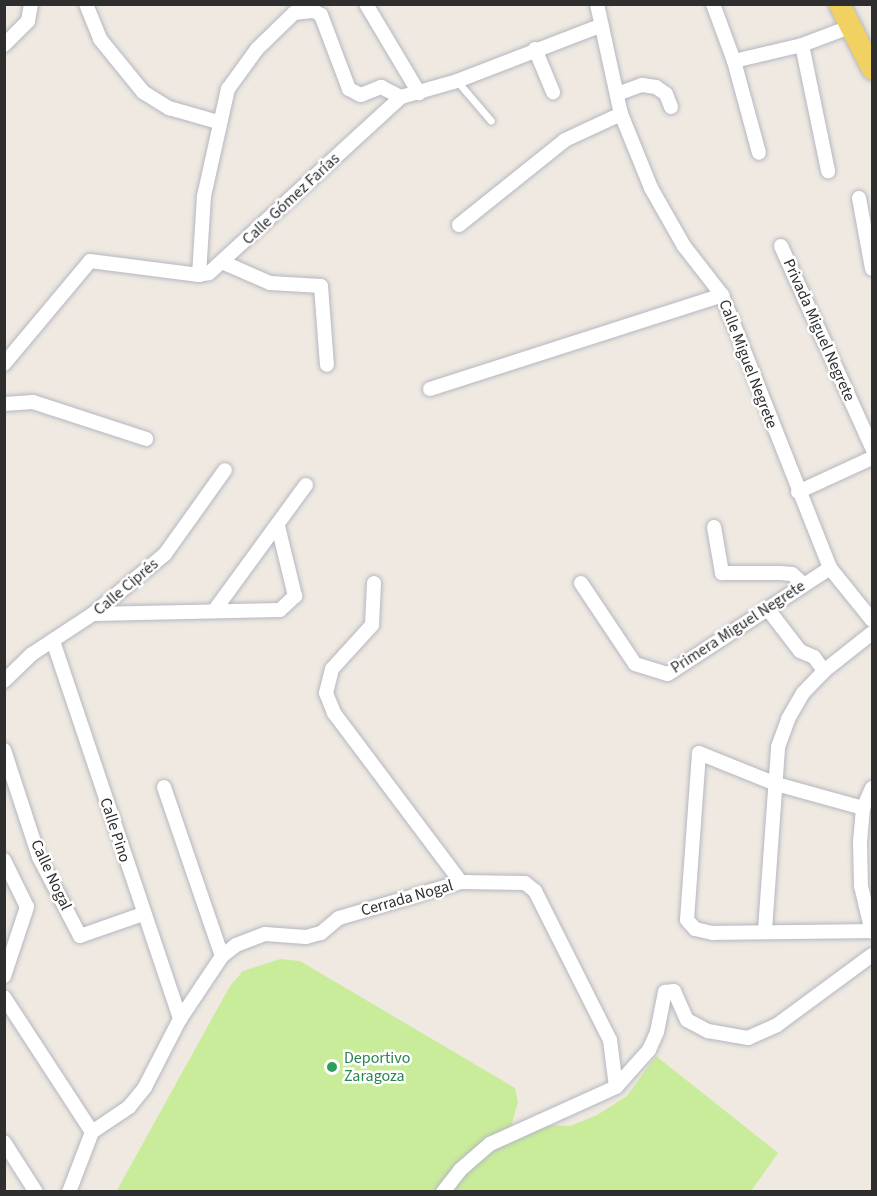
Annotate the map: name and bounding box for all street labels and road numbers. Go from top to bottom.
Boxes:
street label: Calle Gómez Farías [238,149,344,249]
street label: Privada Miguel Negrete [779,256,859,404]
street label: Calle Miguel Negrete [715,297,781,431]
street label: Calle Ciprés [90,554,162,620]
street label: Primera Miguel Negrete [667,576,809,678]
street label: Calle Pino [96,795,134,865]
street label: Calle Nogal [26,837,76,913]
street label: Cerrada Nogal [359,876,455,920]

